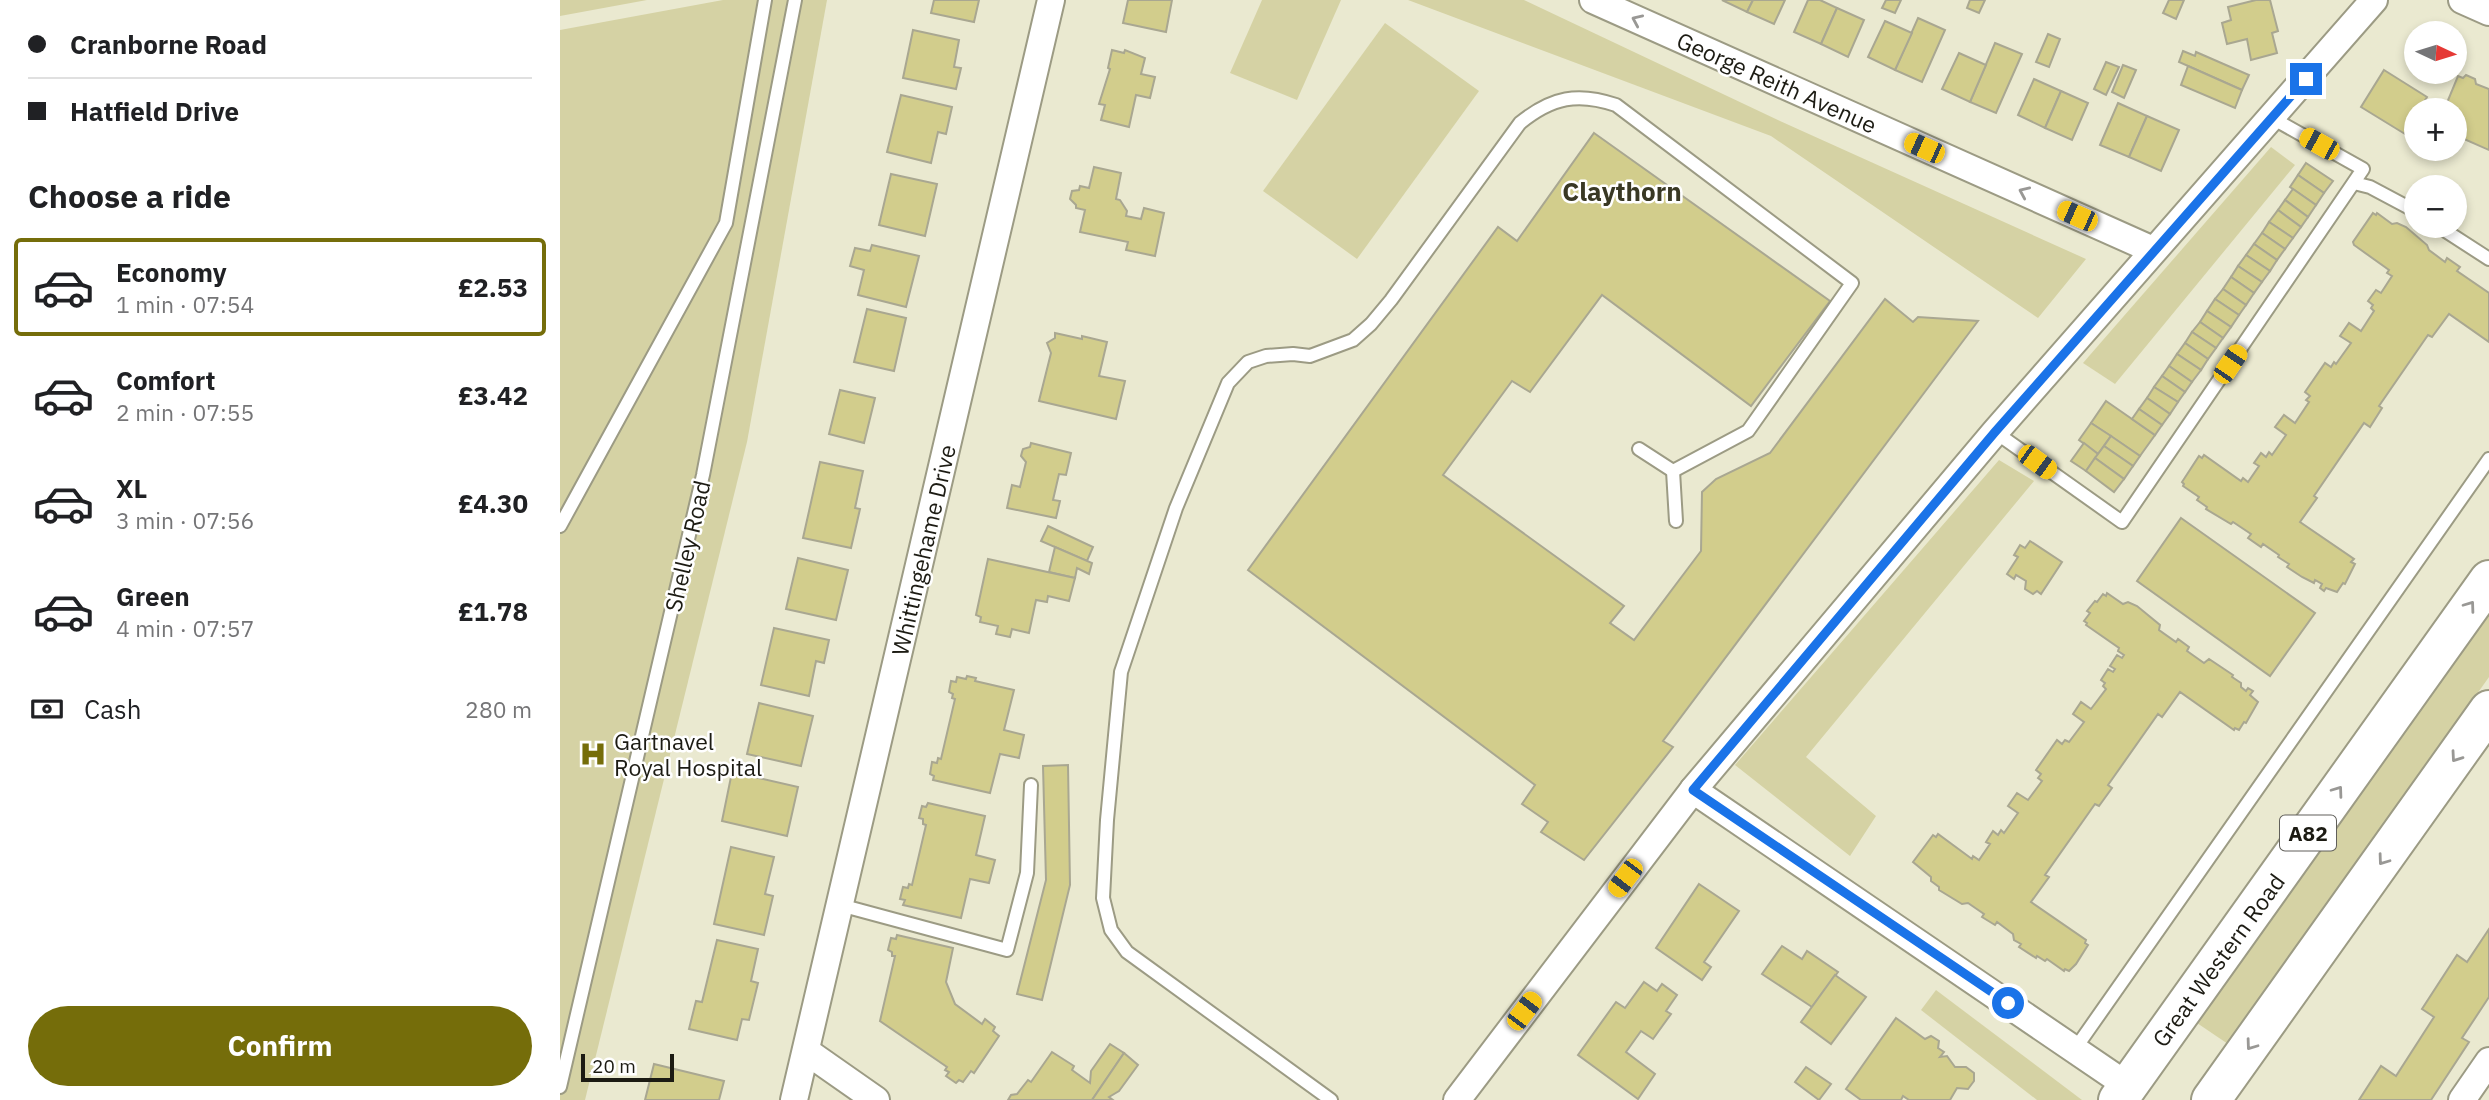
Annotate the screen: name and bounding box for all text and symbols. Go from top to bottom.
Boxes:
one-way arrow [1632,14,1644,28]
north arrow [2404,21,2468,84]
map controls [2404,21,2467,238]
street label: George Reith Avenue [1672,24,1882,140]
text: Cranborne Road [70,27,267,61]
route end [2290,63,2322,95]
text: Hatfield Drive [70,94,239,128]
button: + [2404,98,2467,161]
car [2296,125,2343,163]
car [1901,130,1948,166]
district label: Claythorn [1562,174,1682,208]
text: Choose a ride [28,175,231,217]
button: − [2404,175,2467,238]
one-way arrow [2018,186,2031,200]
car [2054,198,2101,234]
text: Economy [116,255,227,289]
icon: car [32,256,95,319]
text: £2.53 [458,270,528,304]
text: 1 min · 07:54 [116,289,254,319]
car [2210,341,2251,387]
text: Comfort [116,363,215,397]
icon: car [32,364,95,427]
text: £3.42 [458,378,528,412]
text: 2 min · 07:55 [116,397,254,427]
car [2014,441,2061,483]
street label: Whittingehame Drive [884,442,962,658]
text: XL [116,471,147,505]
icon: car [32,472,95,535]
street label: Shelley Road [657,477,717,615]
text: £4.30 [458,486,528,520]
text: 3 min · 07:56 [116,505,254,535]
text: Green [116,579,190,613]
icon: car [32,580,95,643]
text: £1.78 [458,594,528,628]
one-way arrow [2462,601,2475,614]
text: 4 min · 07:57 [116,613,254,643]
icon: cash [28,690,66,728]
text: Cash [84,692,141,726]
text: 280 m [465,694,532,724]
place label: Gartnavel Royal Hospital [614,726,762,782]
hospital icon: Gartnavel Royal Hospital [578,739,608,769]
one-way arrow [2452,749,2464,762]
one-way arrow [2330,786,2342,799]
road number: A82 [2280,816,2336,850]
one-way arrow [2379,852,2391,865]
car [1604,855,1647,901]
street label: Great Western Road [2145,867,2291,1053]
route start [1992,987,2024,1019]
car [1503,988,1546,1034]
button: Confirm [28,1006,532,1086]
one-way arrow [2247,1037,2259,1050]
scale bar [581,1051,674,1083]
text: 20 m [592,1054,636,1078]

